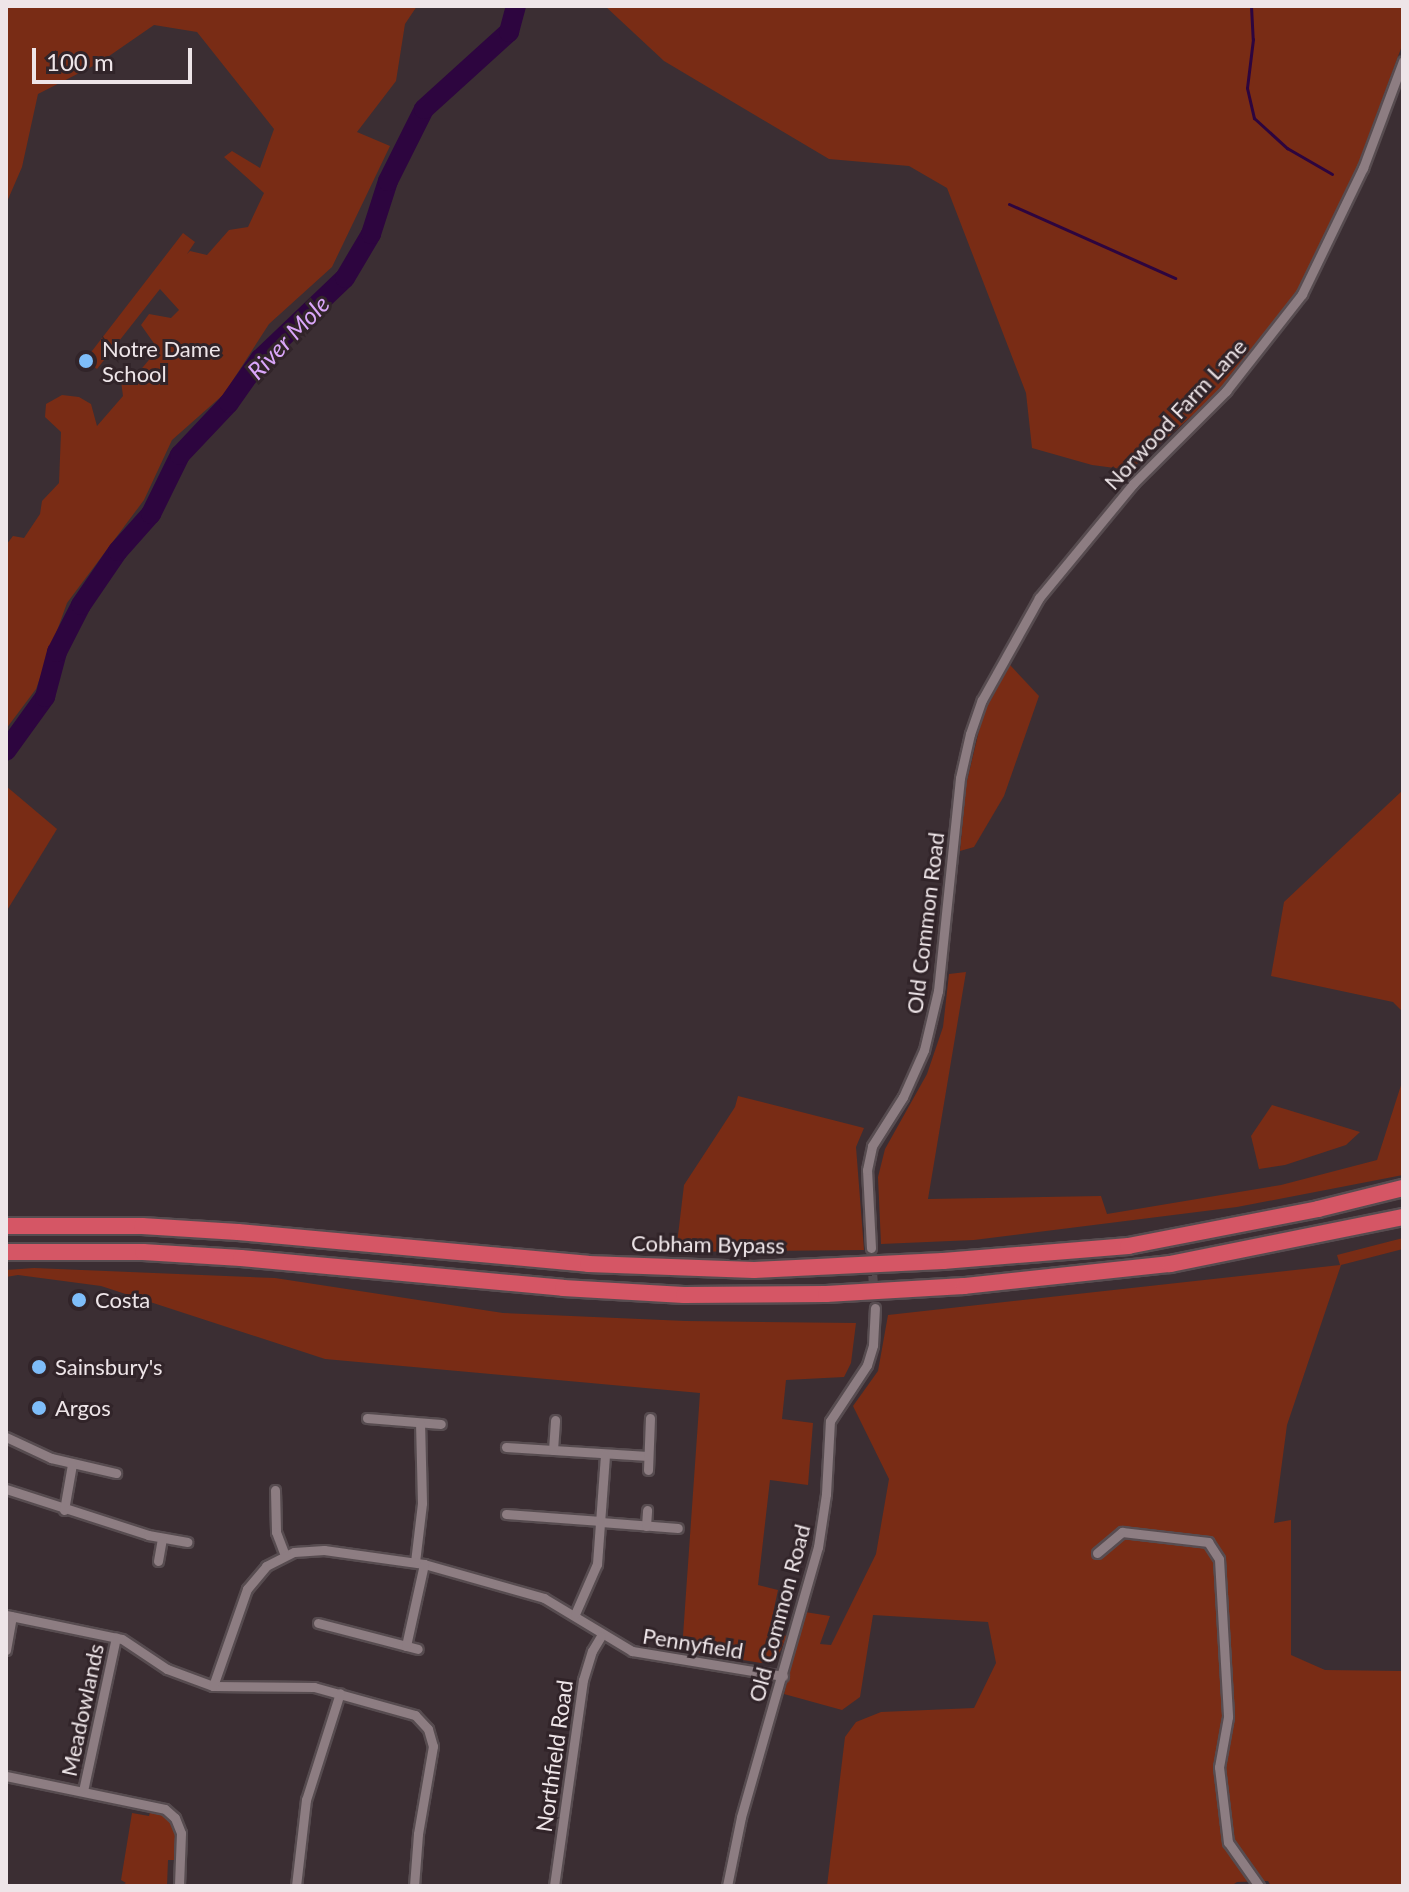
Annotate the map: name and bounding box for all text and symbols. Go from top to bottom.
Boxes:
scale bar [36,32,196,82]
text: 100 m [46,47,114,76]
water label: River Mole [241,289,335,385]
street label: Norwood Farm Lane [1098,333,1252,495]
place label: Notre Dame School [102,335,221,386]
marker: Notre Dame School [77,352,95,370]
street label: Old Common Road [901,831,949,1015]
street label: Cobham Bypass [631,1229,785,1259]
place label: Costa [95,1287,150,1313]
marker: Costa [70,1291,88,1309]
place label: Sainsbury's [55,1354,163,1380]
marker: Sainsbury's [30,1358,48,1376]
place label: Argos [55,1395,111,1421]
marker: Argos [30,1399,48,1417]
street label: Old Common Road [743,1521,815,1705]
street label: Pennyfield [641,1622,745,1664]
street label: Meadowlands [55,1641,109,1779]
street label: Northfield Road [530,1678,578,1834]

